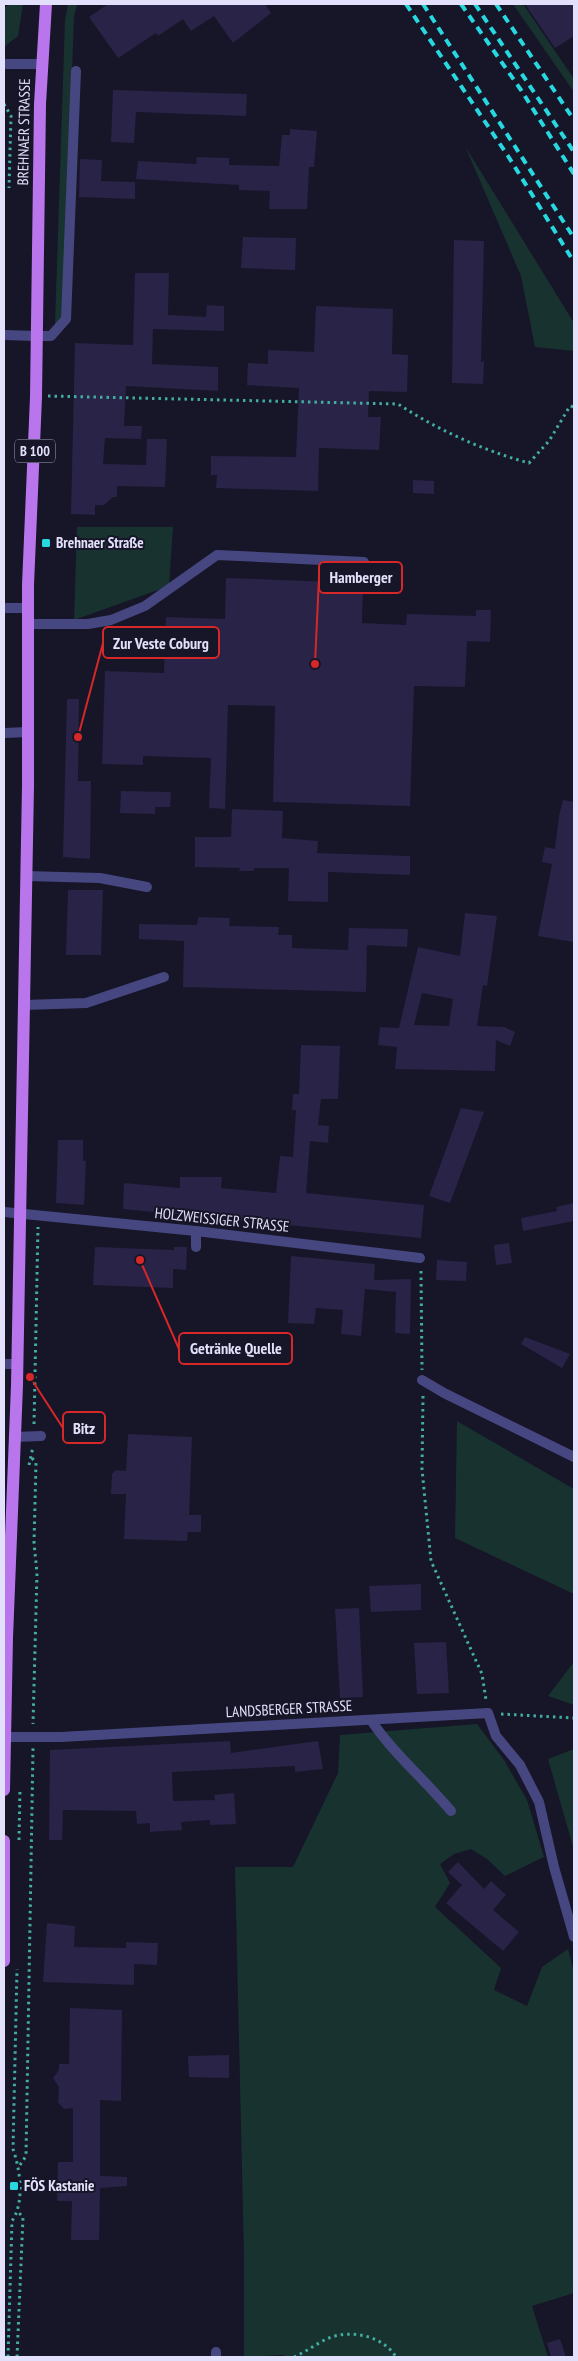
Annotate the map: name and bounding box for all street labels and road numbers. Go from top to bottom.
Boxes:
street label: BREHNAER STRASSE [13,78,34,186]
road number: B 100 [15,440,55,462]
street label: HOLZWEISSIGER STRASSE [154,1203,290,1236]
street label: LANDSBERGER STRASSE [225,1696,353,1721]

